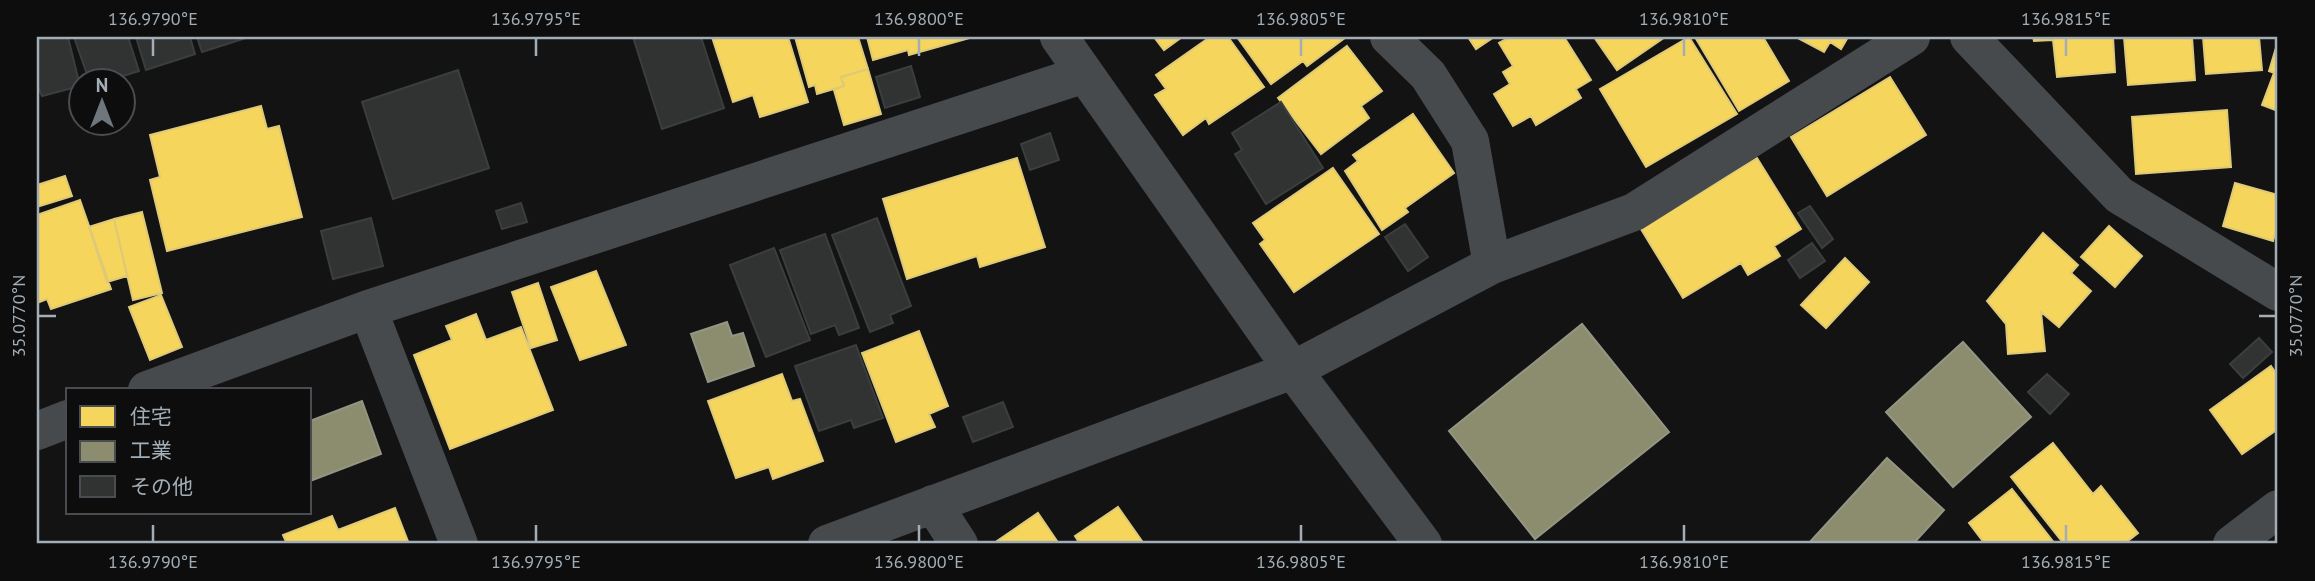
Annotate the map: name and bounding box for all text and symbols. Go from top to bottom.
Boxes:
text: 136.9790°E [108,7,198,30]
text: 136.9795°E [491,7,581,30]
text: 136.9800°E [874,7,964,30]
text: 136.9805°E [1256,7,1346,30]
text: 136.9810°E [1639,7,1729,30]
text: 136.9815°E [2021,7,2111,30]
north arrow [66,66,136,136]
text: N [96,73,108,97]
text: 35.0770°N [7,275,30,357]
text: 35.0770°N [2284,275,2307,357]
legend [66,388,312,514]
text: 住宅 [130,403,172,430]
text: 工業 [130,437,172,464]
text: その他 [130,473,193,500]
text: 136.9790°E [108,550,198,573]
text: 136.9795°E [491,550,581,573]
text: 136.9800°E [874,550,964,573]
text: 136.9805°E [1256,550,1346,573]
text: 136.9810°E [1639,550,1729,573]
text: 136.9815°E [2021,550,2111,573]

